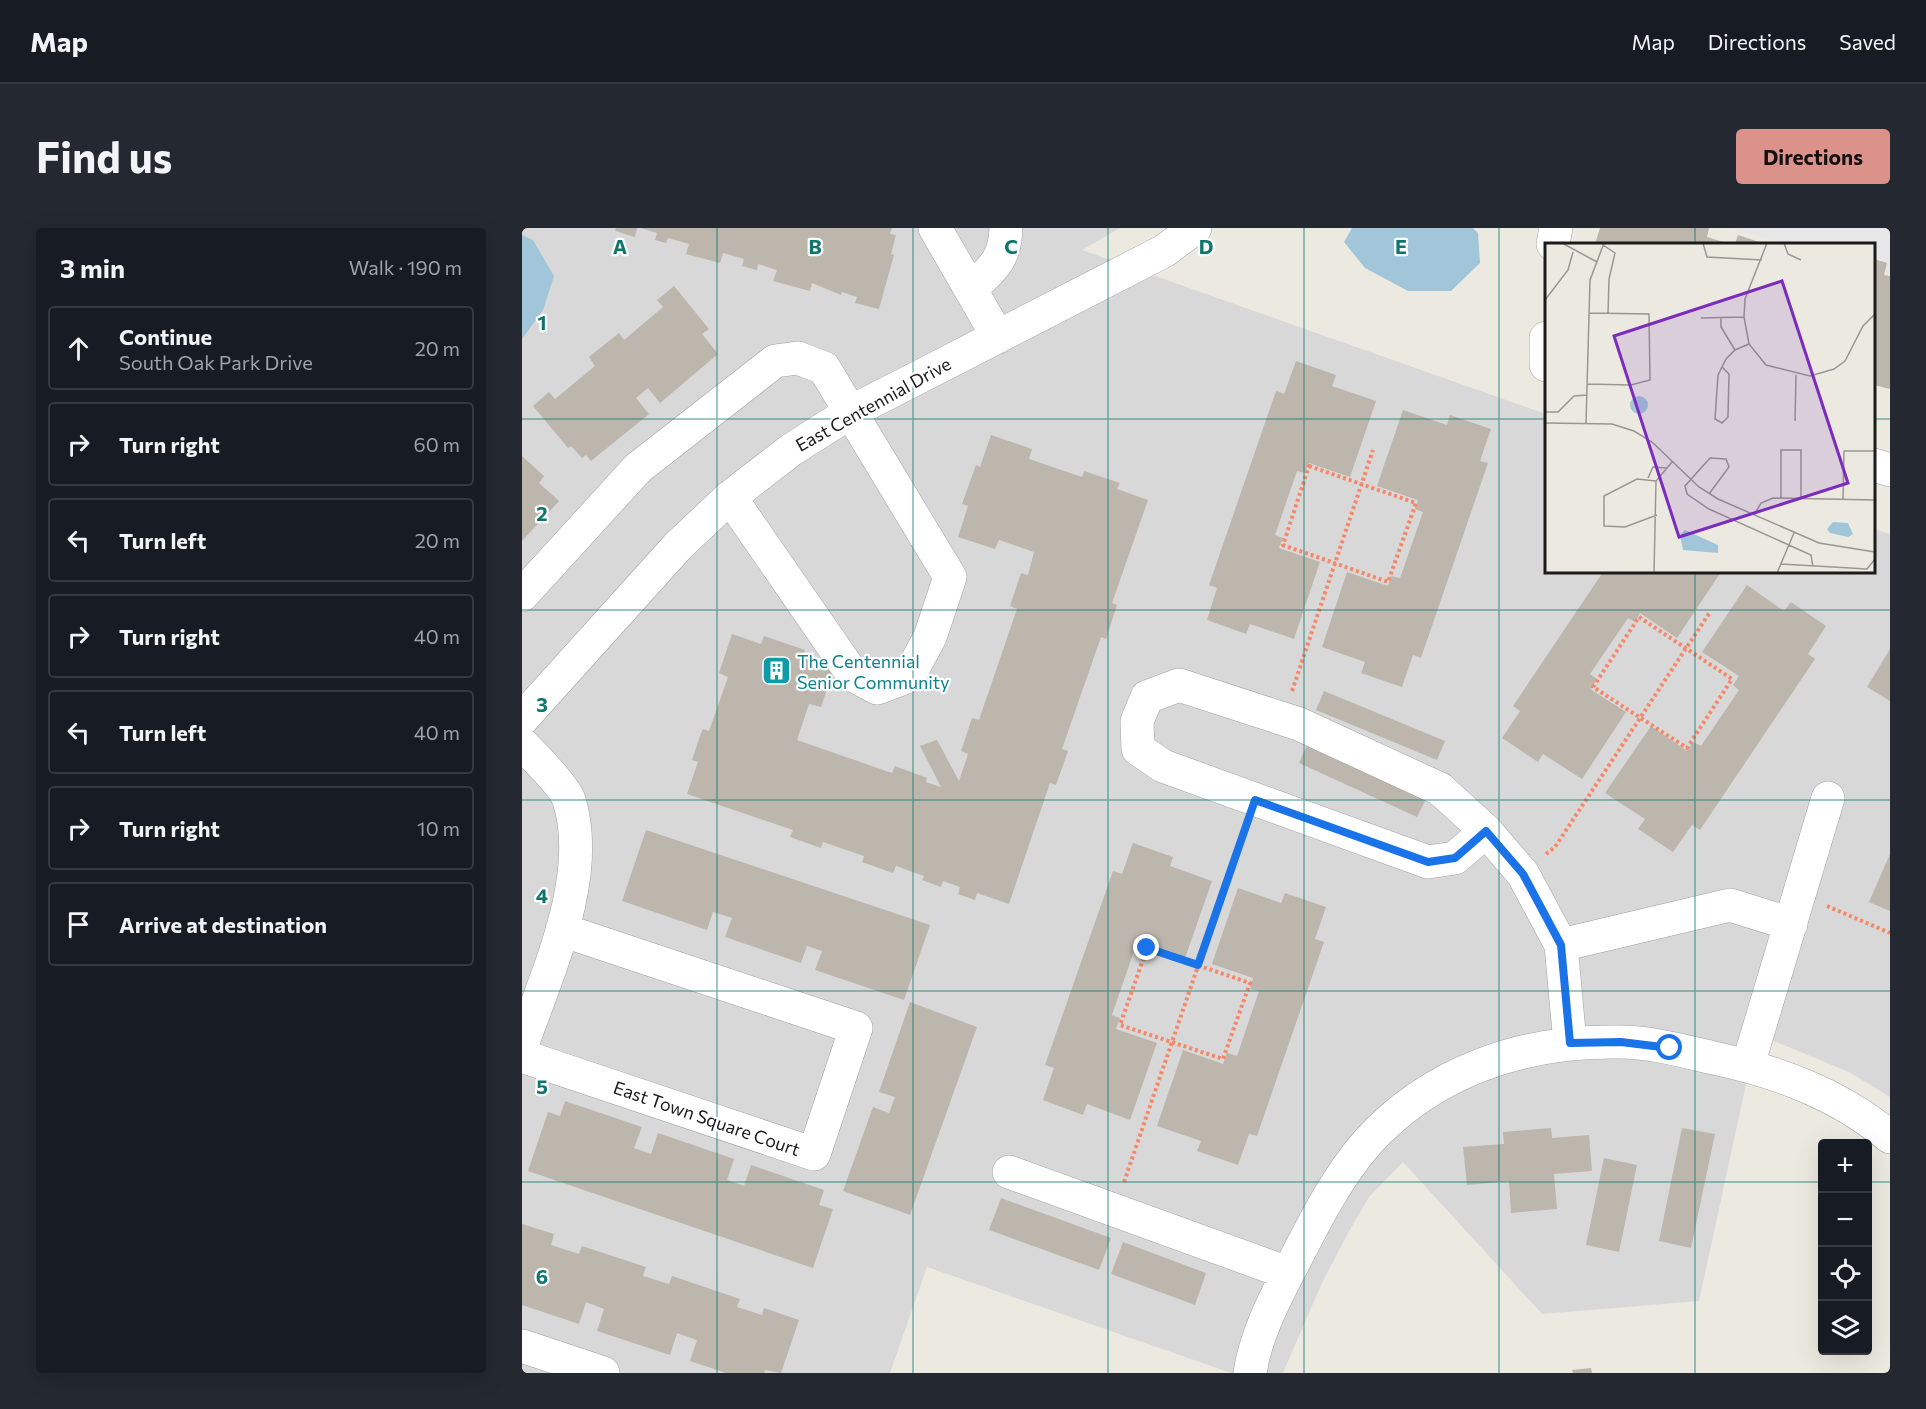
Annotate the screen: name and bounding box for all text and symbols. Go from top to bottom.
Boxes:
text: Map [30,24,88,58]
text: Map [1632,29,1675,54]
text: Directions [1708,29,1806,54]
text: Saved [1839,29,1896,54]
button: Directions [1736,129,1890,184]
text: Find us [36,130,172,182]
text: A [613,234,627,258]
text: B [808,234,822,258]
text: C [1004,234,1018,258]
text: D [1199,234,1213,258]
text: E [1395,234,1407,258]
inset map [1545,243,1875,573]
text: 3 min [60,252,125,283]
text: Walk · 190 m [349,255,462,279]
text: 1 [537,310,547,334]
text: Continue [119,323,212,350]
icon: ahead [62,332,95,365]
text: 20 m [415,336,460,360]
text: South Oak Park Drive [119,350,313,374]
street label: East Centennial Drive [792,352,954,456]
icon: right [62,428,95,461]
text: Turn right [119,431,220,458]
text: 60 m [414,432,460,456]
text: 2 [536,501,548,525]
icon: left [62,524,95,557]
text: Turn left [119,527,206,554]
text: 20 m [415,528,460,552]
icon: right [62,620,95,653]
text: Turn right [119,623,220,650]
text: 40 m [414,624,460,648]
place label: The Centennial Senior Community [797,650,950,693]
building icon: The Centennial Senior Community [760,655,792,687]
text: 3 [536,692,548,716]
icon: left [62,716,95,749]
text: Turn left [119,719,206,746]
text: 40 m [414,720,460,744]
icon: right [62,812,95,845]
text: Turn right [119,815,220,842]
text: 10 m [417,816,460,840]
text: 4 [536,883,548,907]
icon: arrive [62,908,95,941]
text: Arrive at destination [119,911,327,938]
route end [1133,934,1159,960]
route start [1656,1034,1682,1060]
text: 5 [536,1074,548,1098]
street label: East Town Square Court [611,1076,803,1160]
map controls [1818,1139,1872,1355]
button: + [1818,1139,1872,1193]
button: − [1818,1193,1872,1247]
button: locate [1818,1247,1872,1301]
text: 6 [536,1264,548,1288]
button: layers [1818,1301,1872,1355]

